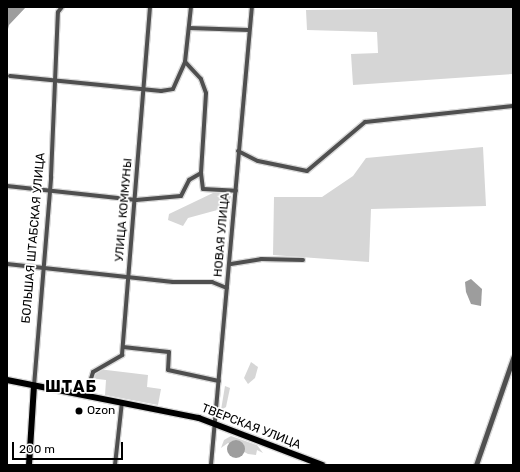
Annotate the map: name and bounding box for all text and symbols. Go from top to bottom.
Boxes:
street label: БОЛЬШАЯ ШТАБСКАЯ УЛИЦА [19,152,49,324]
street label: УЛИЦА КОММУНЫ [112,158,136,262]
street label: НОВАЯ УЛИЦА [211,192,233,278]
district label: ШТАБ [45,377,97,397]
street label: ТВЕРСКАЯ УЛИЦА [199,401,303,453]
place label: Ozon [87,404,115,418]
marker: Ozon [74,406,84,416]
scale bar [14,434,125,460]
text: 200 m [19,442,55,456]

